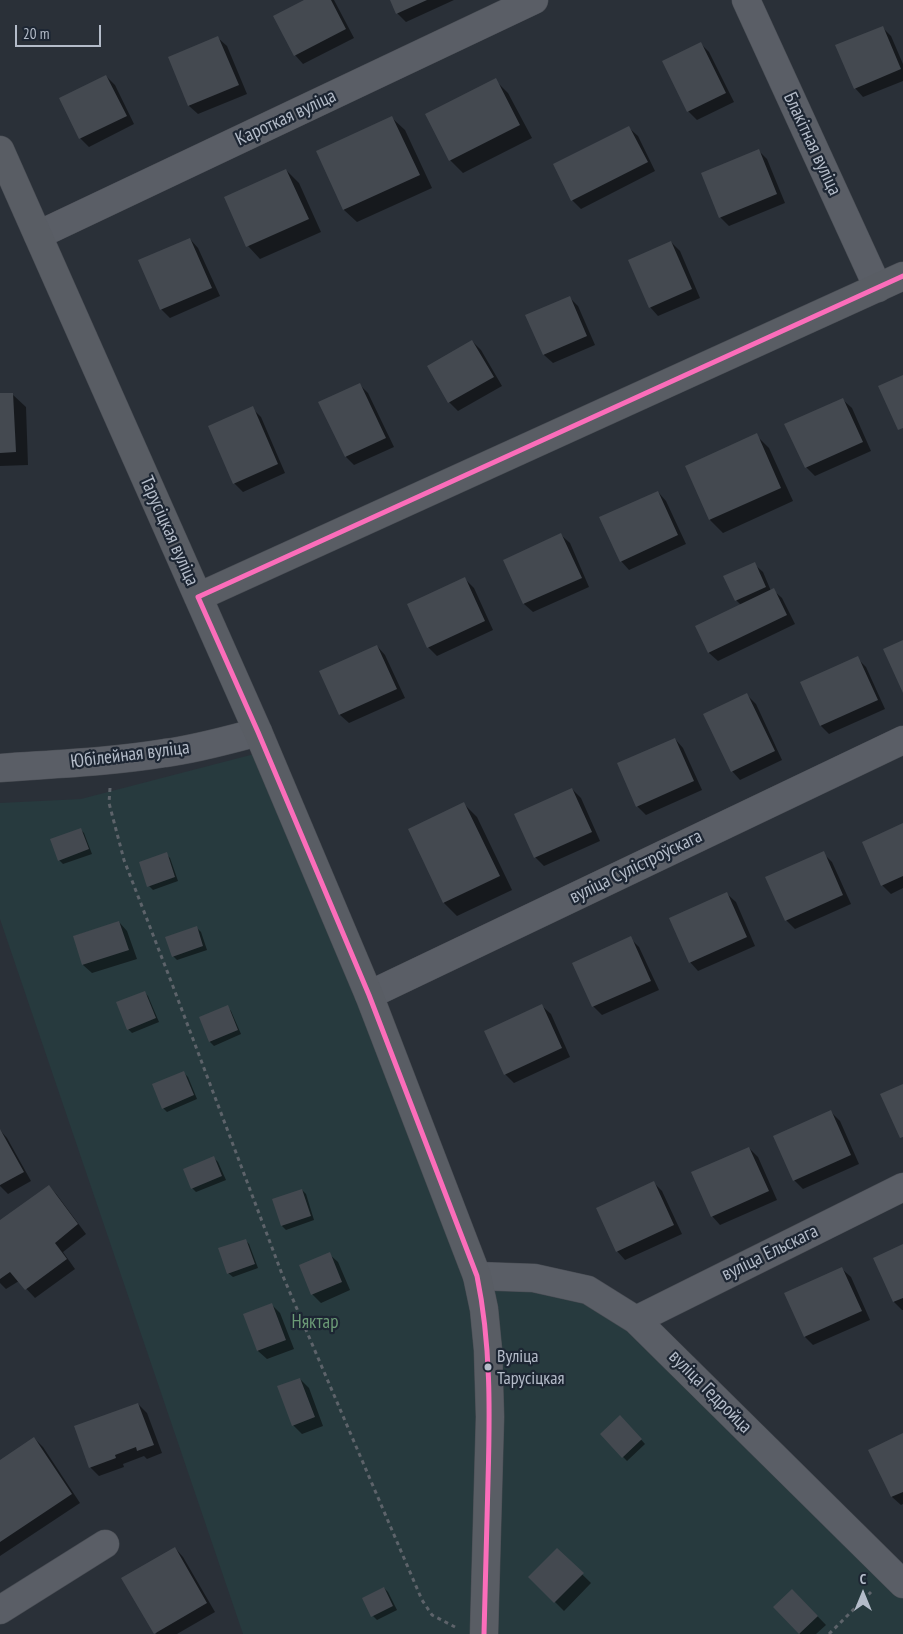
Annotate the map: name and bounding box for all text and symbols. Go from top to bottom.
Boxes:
scale bar [18,15,104,47]
text: 20 m [23,24,49,43]
street label: Кароткая вуліца [232,85,340,151]
street label: Блакітная вуліца [778,89,846,199]
street label: Тарусіцкая вуліца [135,473,203,589]
street label: Юбілейная вуліца [69,736,191,774]
street label: вуліца Сулістроўскага [566,825,706,909]
street label: вуліца Ельскага [718,1220,822,1286]
park label: Няктар [292,1312,338,1334]
place label: Вуліца Тарусіцкая [497,1346,564,1388]
street label: вуліца Гедройца [664,1346,756,1438]
marker: Вуліца Тарусіцкая [483,1362,493,1372]
north arrow [838,1569,888,1619]
text: С [860,1570,866,1588]

